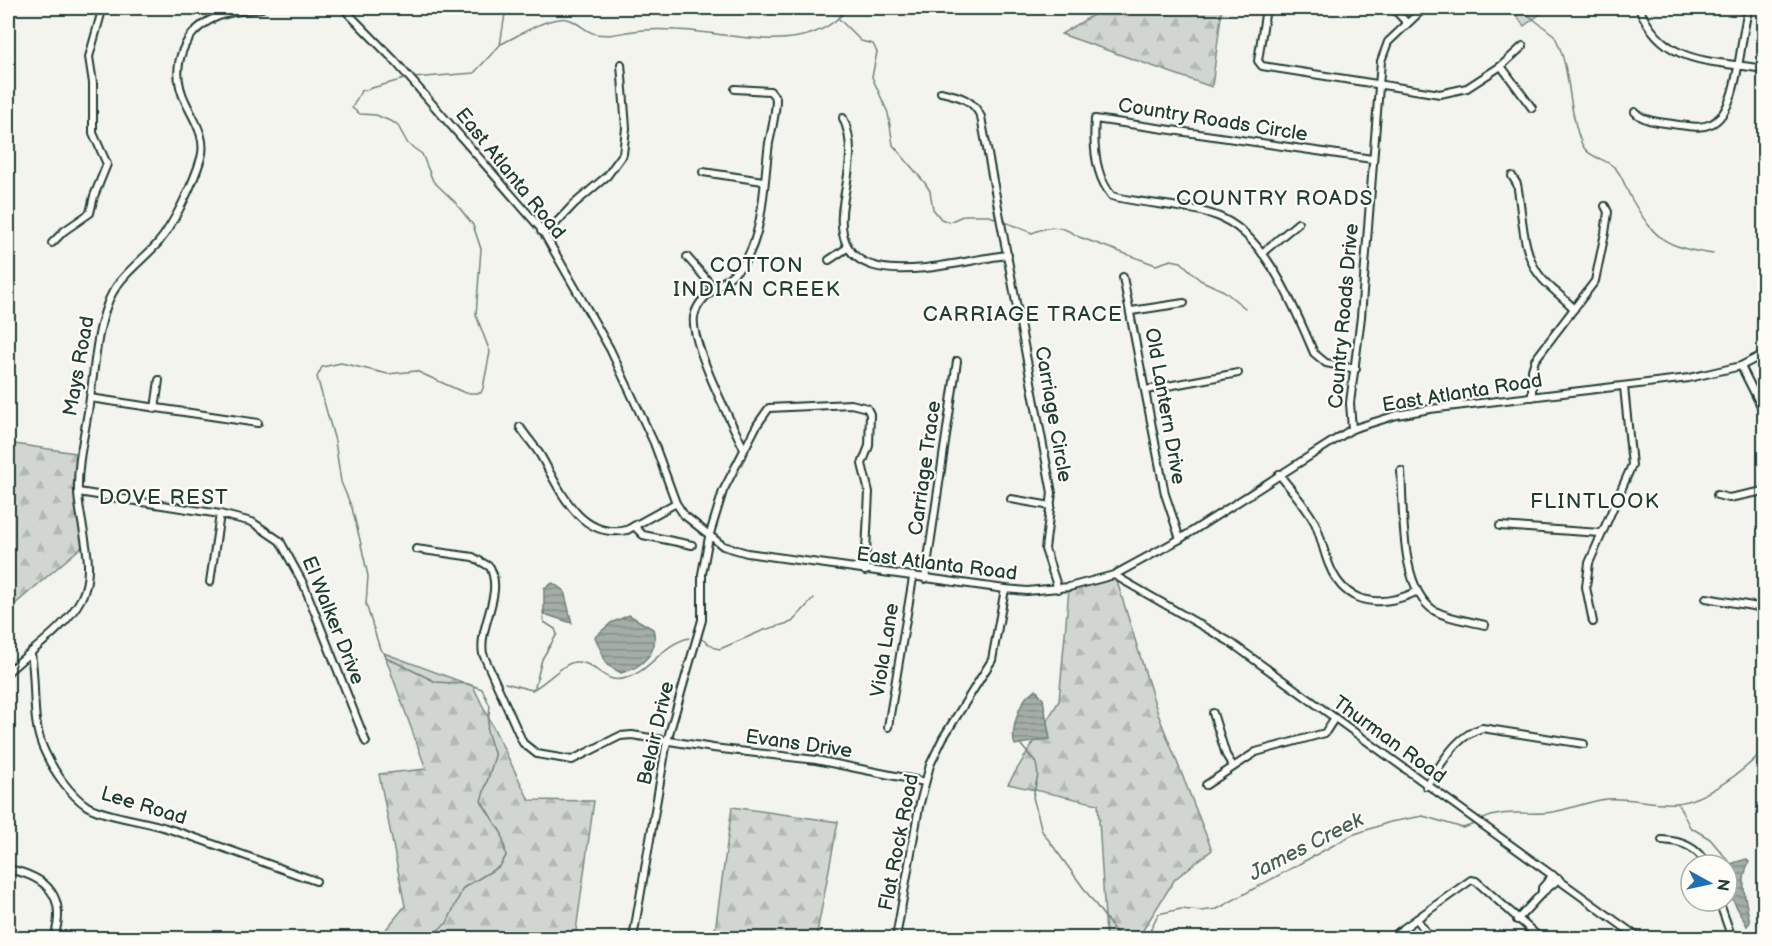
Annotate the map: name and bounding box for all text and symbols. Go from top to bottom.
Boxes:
street label: Country Roads Circle [1116,93,1309,147]
street label: East Atlanta Road [450,103,570,244]
district label: COUNTRY ROADS [1176,186,1374,211]
street label: Country Roads Drive [1324,222,1364,410]
district label: COTTON INDIAN CREEK [673,253,841,302]
district label: CARRIAGE TRACE [923,302,1123,327]
street label: Mays Road [58,314,100,418]
street label: Old Lantern Drive [1139,326,1191,486]
street label: Carriage Circle [1029,344,1077,484]
street label: East Atlanta Road [1380,368,1544,417]
street label: Carriage Trace [904,399,946,537]
district label: DOVE REST [99,485,229,510]
district label: FLINTLOOK [1530,489,1660,514]
street label: East Atlanta Road [855,542,1019,586]
street label: El Walker Drive [296,553,370,688]
street label: Viola Lane [866,601,904,699]
street label: Belair Drive [632,679,680,787]
street label: Thurman Road [1328,691,1451,789]
street label: Evans Drive [744,725,854,763]
street label: Flat Rock Road [874,772,924,913]
street label: Lee Road [98,782,189,830]
water label: James Creek [1244,807,1368,886]
north arrow [1679,853,1739,913]
text: N [1712,878,1733,892]

